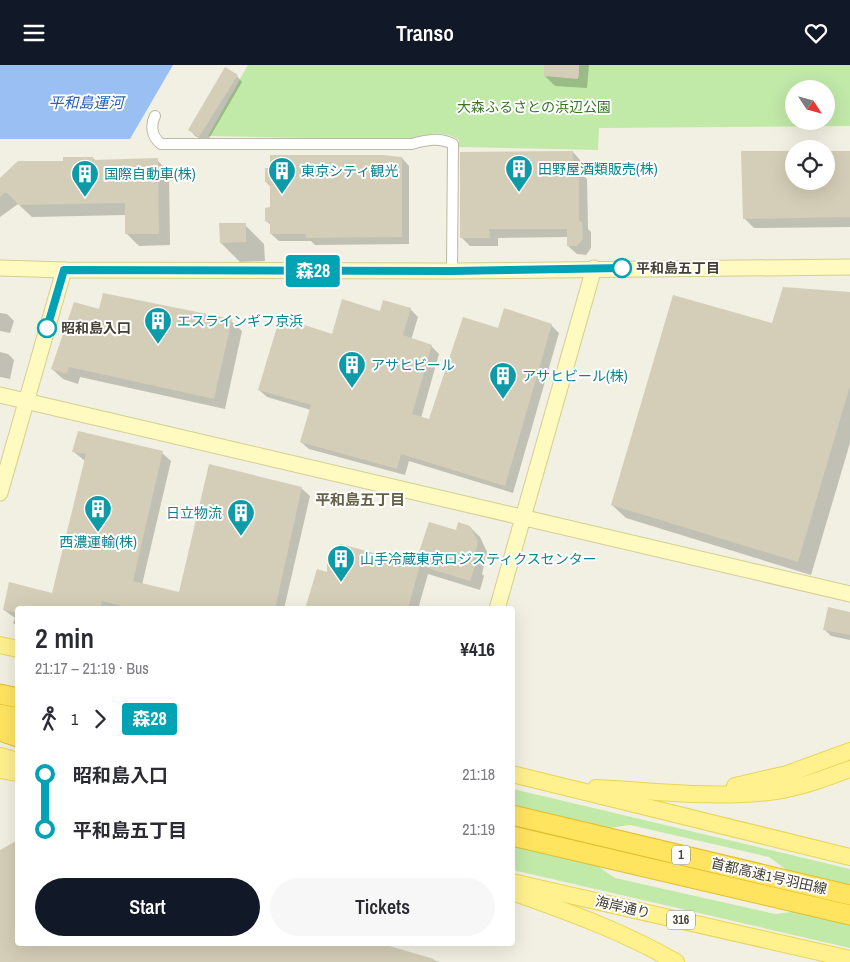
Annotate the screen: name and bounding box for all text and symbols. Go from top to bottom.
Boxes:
text: Transo [396,18,454,48]
icon: menu [20,19,48,47]
icon: heart [802,19,830,47]
north arrow [785,80,835,130]
map controls [785,80,835,190]
water label: 平和島運河 [48,92,126,113]
park label: 大森ふるさとの浜辺公園 [457,98,611,116]
button: locate [785,140,835,190]
building icon: 田野屋酒類販売(株) [504,154,534,193]
building icon: 東京シティ観光 [267,156,297,195]
building icon: 国際自動車(株) [70,159,100,198]
place label: 田野屋酒類販売(株) [538,160,658,178]
place label: 東京シティ観光 [301,162,398,180]
place label: 国際自動車(株) [104,165,196,183]
line badge: 森28 [284,255,342,287]
text: 森28 [296,258,330,283]
marker: 平和島五丁目 [612,258,632,278]
place label: 平和島五丁目 [636,259,720,277]
building icon: エスラインギフ京浜 [143,306,173,345]
place label: エスラインギフ京浜 [177,312,303,330]
marker: 昭和島入口 [37,318,57,338]
place label: 昭和島入口 [61,319,131,337]
building icon: アサヒビール [337,350,367,389]
place label: アサヒビール [371,356,455,374]
building icon: アサヒビール(株) [488,361,518,400]
place label: アサヒビール(株) [522,367,628,385]
district label: 平和島五丁目 [315,489,405,510]
building icon: 西濃運輸(株) [83,494,113,533]
building icon: 日立物流 [226,498,256,537]
place label: 日立物流 [166,504,222,522]
place label: 西濃運輸(株) [59,533,137,551]
building icon: 山手冷蔵東京ロジスティクスセンター [326,544,356,583]
place label: 山手冷蔵東京ロジスティクスセンター [360,550,597,568]
text: 2 min [35,619,94,657]
text: ¥416 [460,636,495,662]
text: 21:17 – 21:19 · Bus [35,657,149,679]
icon: walk [35,705,63,733]
icon: forward [86,705,114,733]
text: 森28 [132,706,167,731]
text: 1 [71,708,78,730]
text: 昭和島入口 [73,762,168,788]
text: 21:18 [462,763,495,785]
text: 平和島五丁目 [73,817,187,843]
text: 21:19 [462,818,495,840]
road number: 1 [672,845,690,865]
street label: 首都高速1号羽田線 [709,854,829,898]
button: Start [35,878,260,936]
button: Tickets [270,878,495,936]
street label: 海岸通り [594,892,652,922]
road number: 316 [667,911,695,929]

